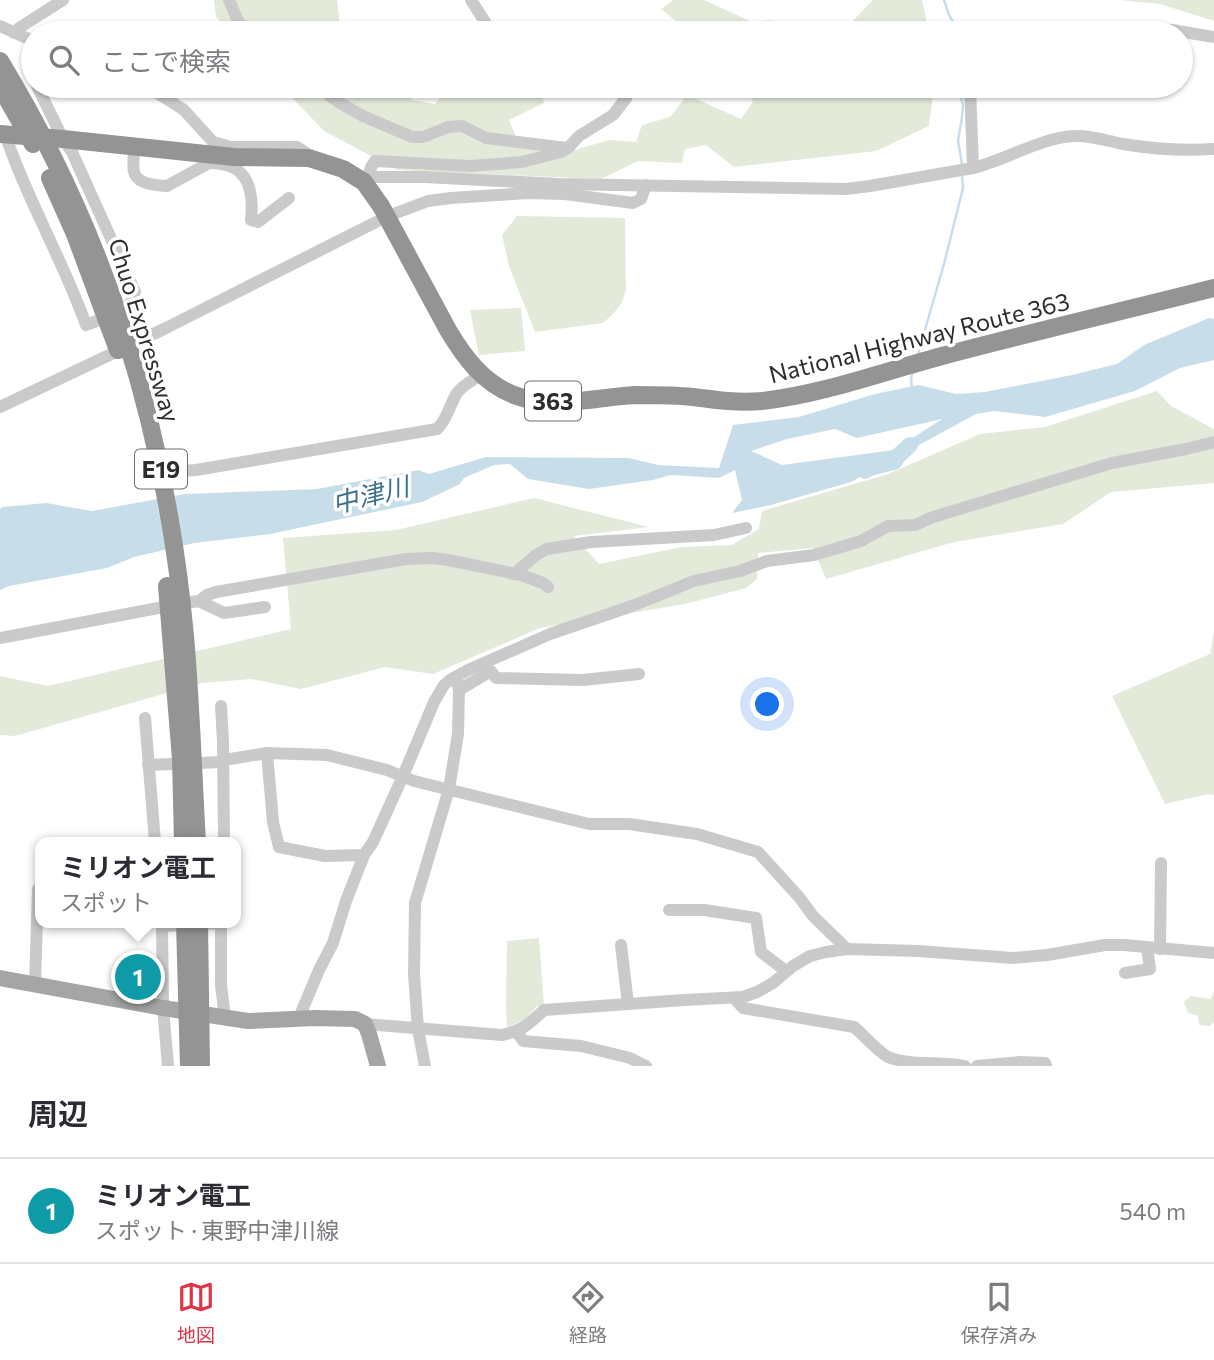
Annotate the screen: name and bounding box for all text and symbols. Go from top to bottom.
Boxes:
search box [21,21,1193,98]
icon: search [45,41,83,79]
text: ここで検索 [101,45,231,76]
street label: Chuo Expressway [103,235,187,425]
street label: National Highway Route 363 [766,286,1072,388]
road number: 363 [525,382,581,420]
road number: E19 [135,449,187,489]
water label: 中津川 [328,469,414,518]
your location [750,687,784,721]
popup [35,837,241,928]
text: ミリオン電工 [60,851,216,882]
text: スポット [60,888,152,916]
pin: 1 [115,951,161,1003]
text: 周辺 [28,1094,88,1131]
text: ミリオン電工 [95,1179,251,1210]
text: 1 [46,1197,56,1225]
text: 540 m [1120,1197,1186,1225]
text: スポット · 東野中津川線 [95,1216,339,1244]
tab: 地図 [177,1278,215,1347]
tab: 経路 [569,1278,607,1347]
tab: 保存済み [961,1278,1037,1347]

